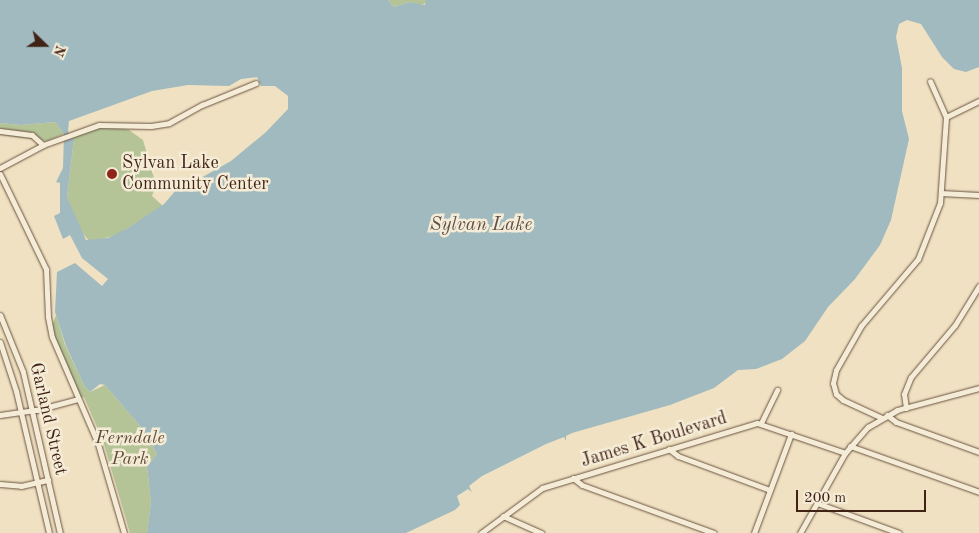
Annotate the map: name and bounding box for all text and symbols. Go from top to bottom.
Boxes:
north arrow [20,20,70,70]
text: N [50,43,67,58]
place label: Sylvan Lake Community Center [122,153,269,195]
marker: Sylvan Lake Community Center [106,168,118,180]
water label: Sylvan Lake [430,215,532,237]
street label: Garland Street [25,361,71,477]
street label: James K Boulevard [578,408,730,472]
park label: Ferndale Park [95,428,165,470]
scale bar [799,480,929,512]
text: 200 m [804,491,846,506]

